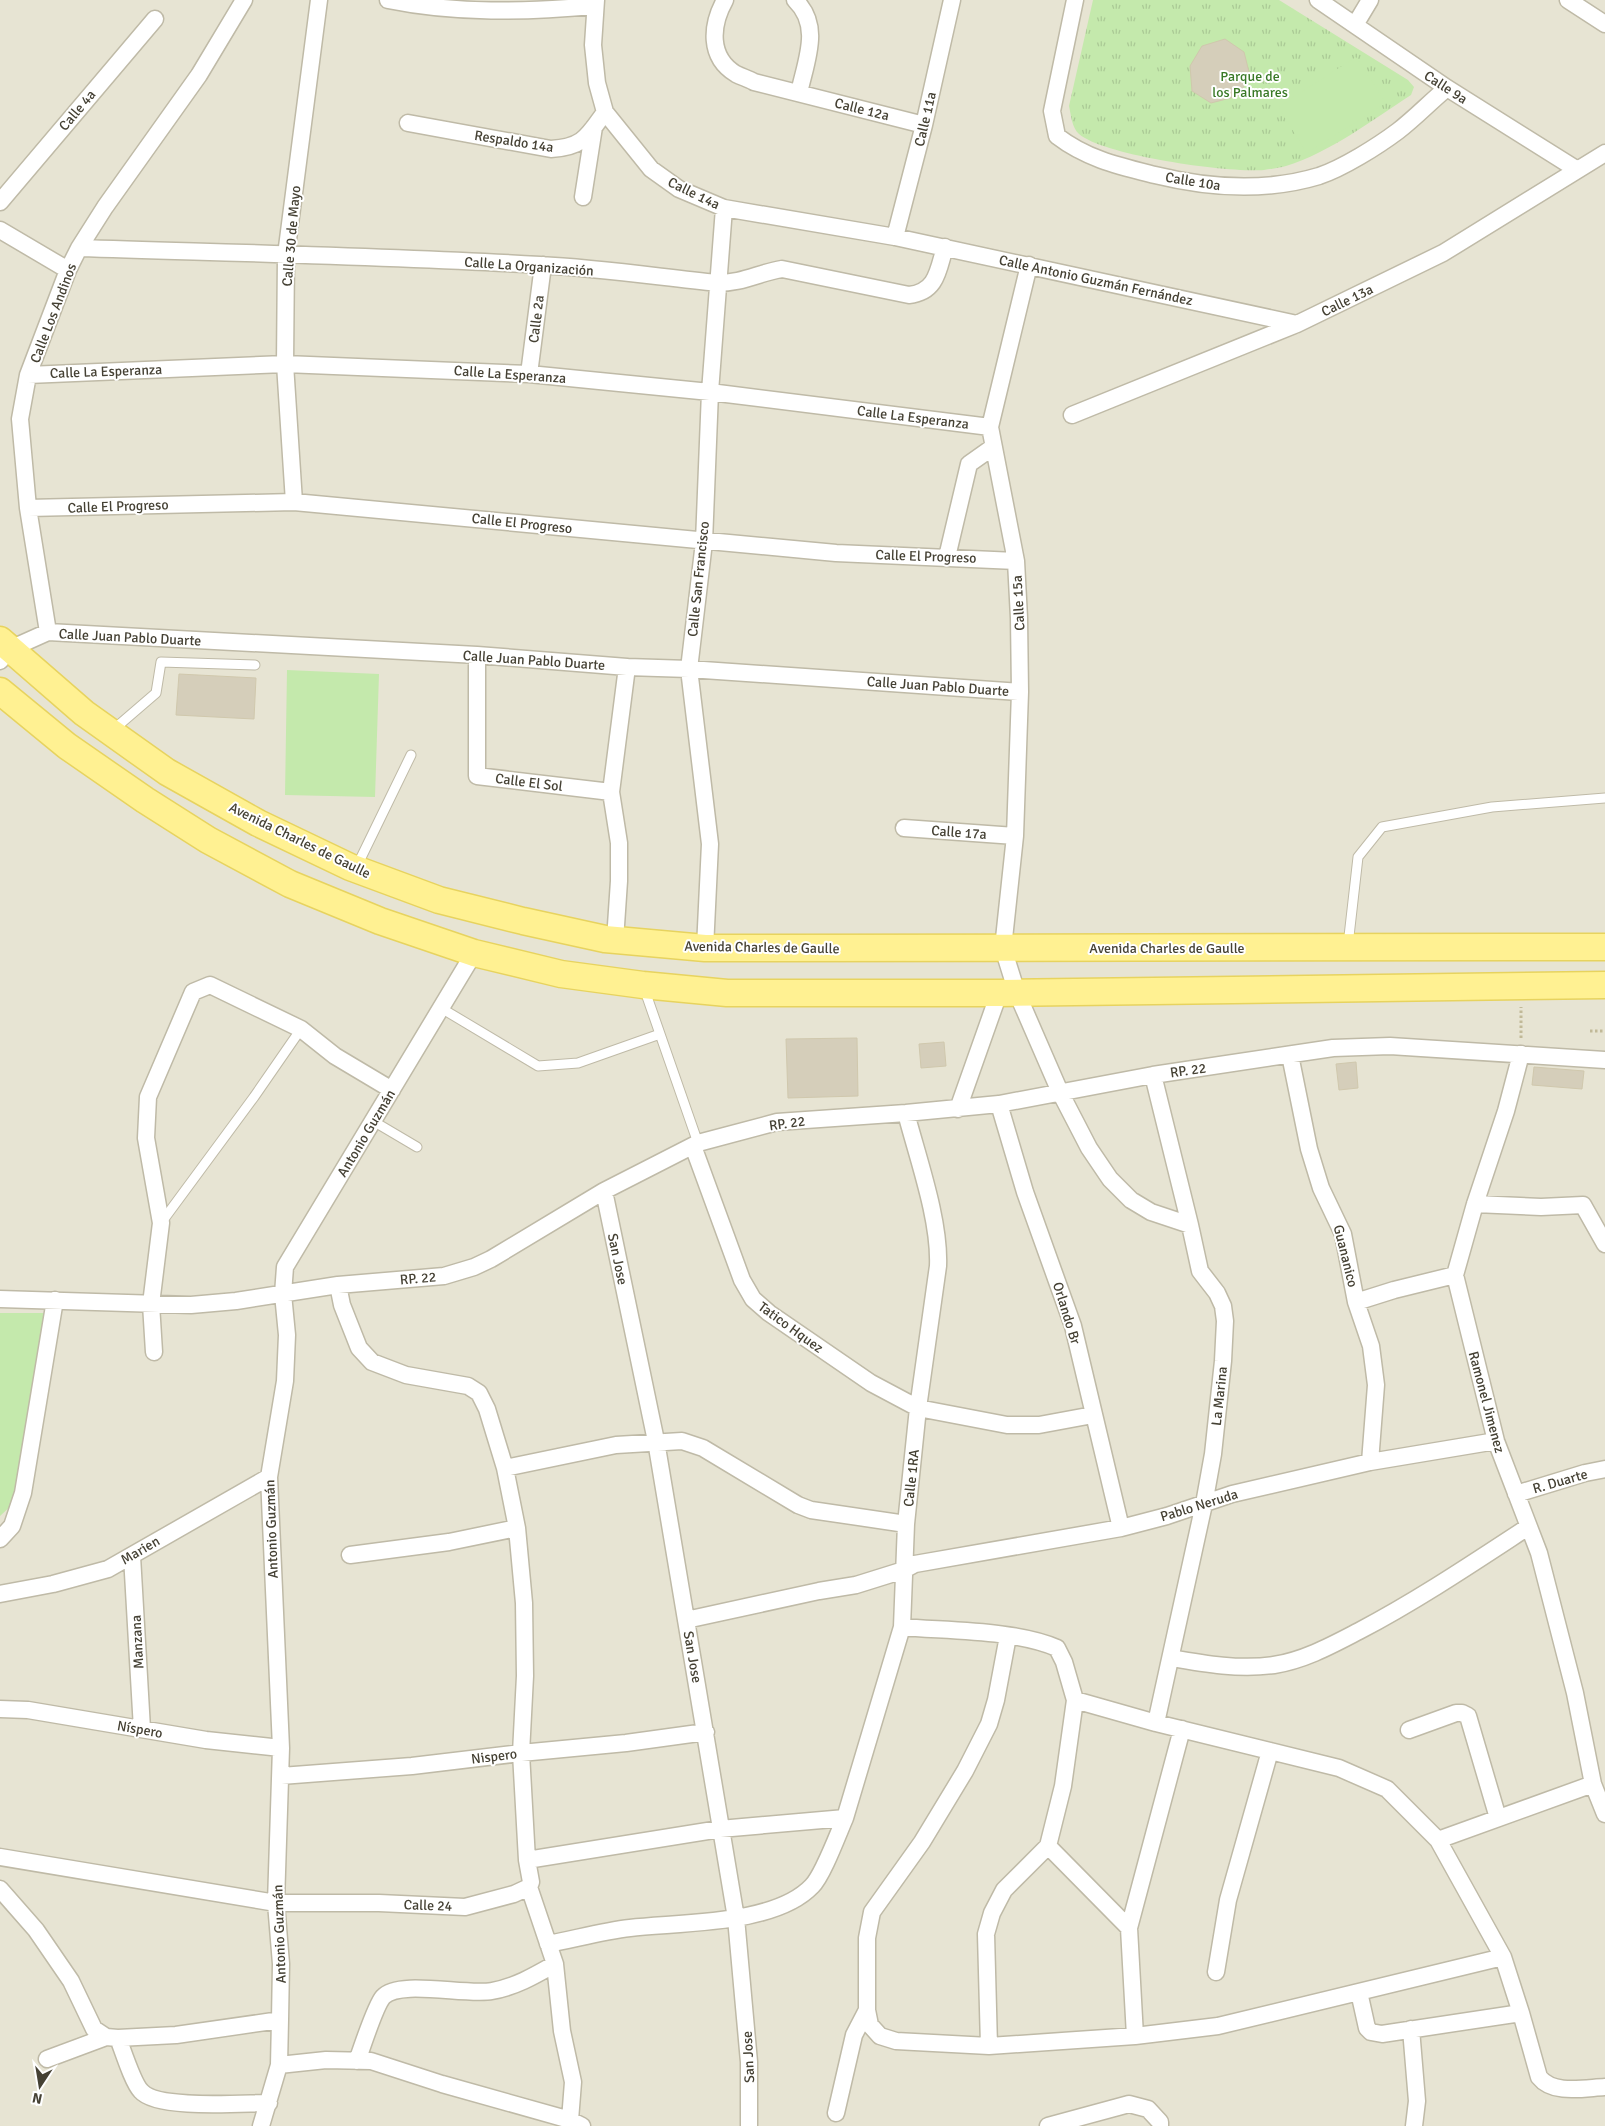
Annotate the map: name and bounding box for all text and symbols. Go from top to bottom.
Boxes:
street label: Calle 9a [1421,67,1471,108]
park label: Parque de los Palmares [1212,68,1288,101]
street label: Calle 4a [55,86,99,134]
street label: Calle 11a [911,90,940,148]
street label: Calle 12a [833,94,891,124]
street label: Respaldo 14a [473,127,555,156]
street label: Calle 10a [1164,169,1222,194]
street label: Calle 14a [665,174,723,213]
street label: Calle 30 de Mayo [279,185,304,287]
street label: Calle Antonio Guzmán Fernández [998,252,1194,309]
street label: Calle La Organización [464,253,594,280]
street label: Calle Los Andinos [27,261,80,365]
street label: Calle 13a [1318,281,1376,320]
street label: Calle 2a [525,294,548,344]
street label: Calle La Esperanza [50,361,162,382]
street label: Calle La Esperanza [453,362,567,387]
street label: Calle La Esperanza [856,402,970,433]
street label: Calle El Progreso [67,496,169,517]
street label: Calle El Progreso [471,510,573,537]
street label: Calle San Francisco [684,520,713,638]
street label: Calle El Progreso [875,546,977,567]
street label: Calle 15a [1009,575,1028,631]
street label: Calle Juan Pablo Duarte [58,625,202,650]
street label: Calle Juan Pablo Duarte [462,647,606,674]
street label: Calle Juan Pablo Duarte [866,673,1010,700]
street label: Calle El Sol [494,770,564,795]
street label: Avenida Charles de Gaulle [226,799,373,882]
street label: Calle 17a [931,822,987,843]
street label: Avenida Charles de Gaulle [684,938,840,957]
street label: Avenida Charles de Gaulle [1089,940,1245,957]
street label: RP. 22 [1169,1060,1207,1081]
street label: Antonio Guzmán [334,1087,399,1180]
street label: RP. 22 [768,1113,806,1134]
street label: Guananico [1330,1223,1361,1289]
street label: San Jose [604,1232,631,1286]
street label: RP. 22 [399,1268,437,1289]
street label: Orlando Br [1049,1280,1084,1347]
street label: Tatico Hquez [755,1298,827,1357]
street label: Ramonel Jimenez [1465,1349,1508,1455]
street label: La Marina [1208,1365,1231,1427]
street label: Calle 1RA [900,1448,923,1508]
street label: R. Duarte [1531,1466,1590,1497]
street label: Antonio Guzmán [261,1479,282,1579]
street label: Pablo Neruda [1158,1486,1240,1525]
street label: Marien [118,1533,163,1568]
street label: Manzana [128,1615,147,1669]
street label: San Jose [680,1630,705,1684]
street label: Níspero [116,1717,164,1742]
street label: Nispero [470,1745,518,1768]
street label: Antonio Guzmán [269,1884,290,1984]
street label: Calle 24 [403,1896,453,1915]
street label: San Jose [739,2030,758,2084]
north arrow [15,2061,65,2111]
text: N [31,2089,44,2108]

